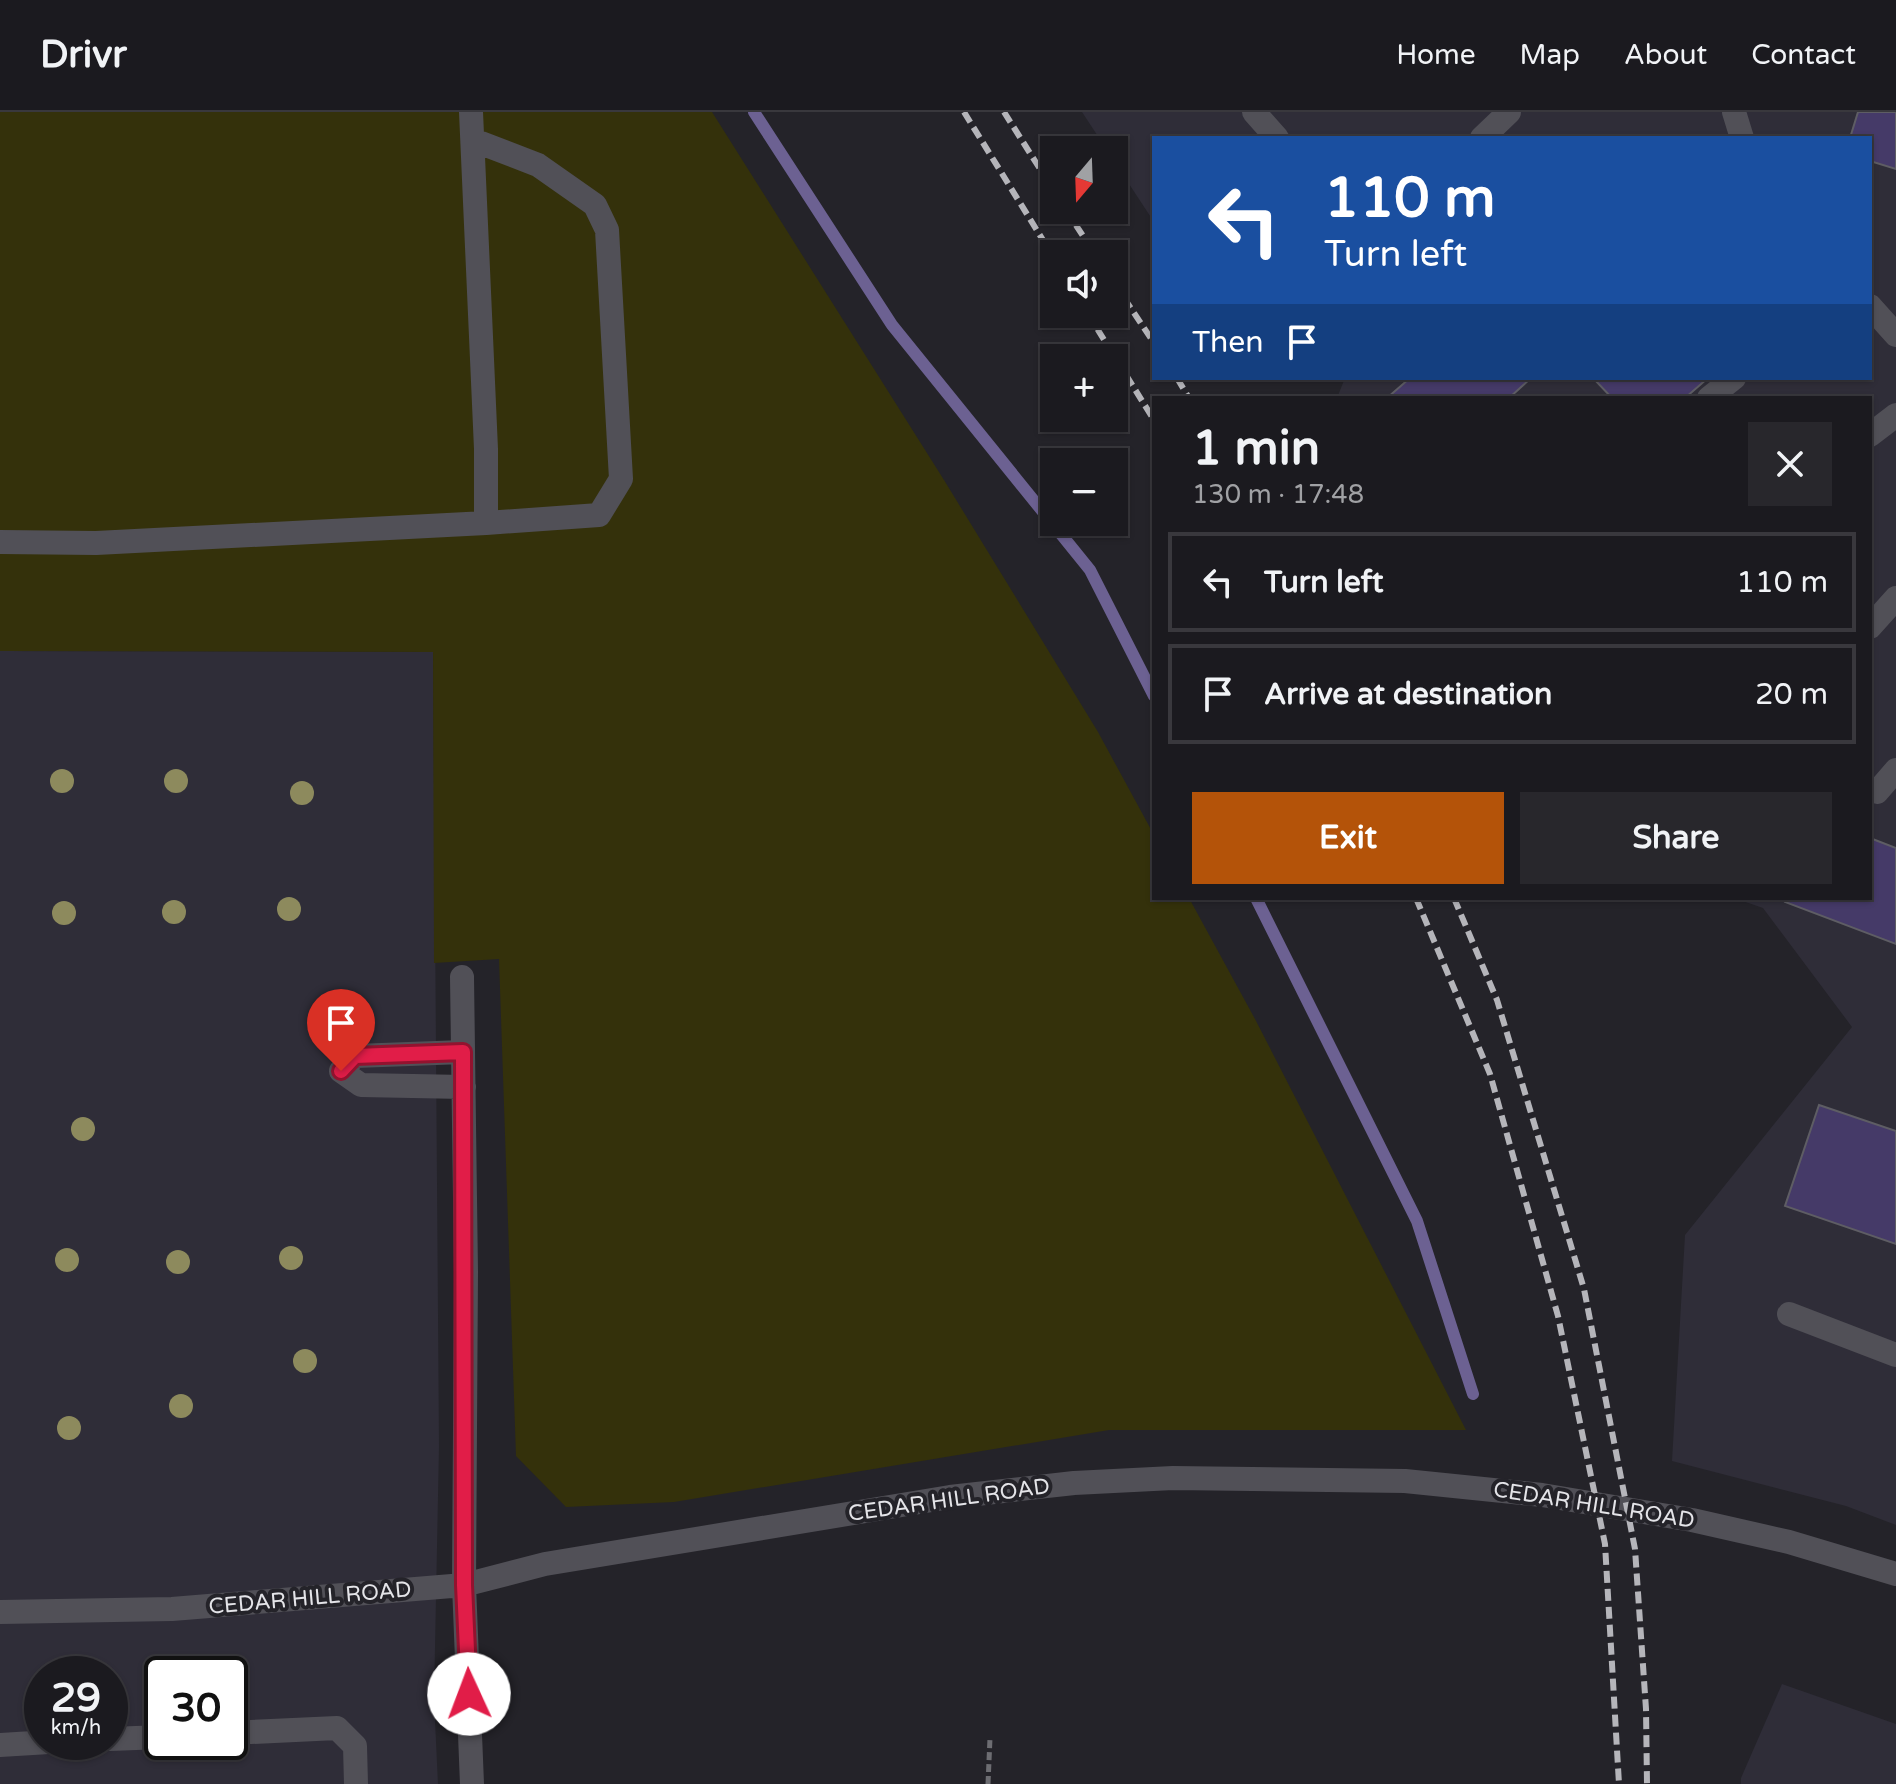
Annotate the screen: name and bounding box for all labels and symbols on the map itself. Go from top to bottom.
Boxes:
north arrow [1040,136,1128,224]
pin [307,989,375,1071]
street label: CEDAR HILL ROAD [846,1473,1052,1527]
street label: CEDAR HILL ROAD [1492,1476,1696,1534]
street label: CEDAR HILL ROAD [208,1576,412,1620]
position arrow [427,1652,511,1736]
speed limit sign: 30 [144,1656,248,1760]

